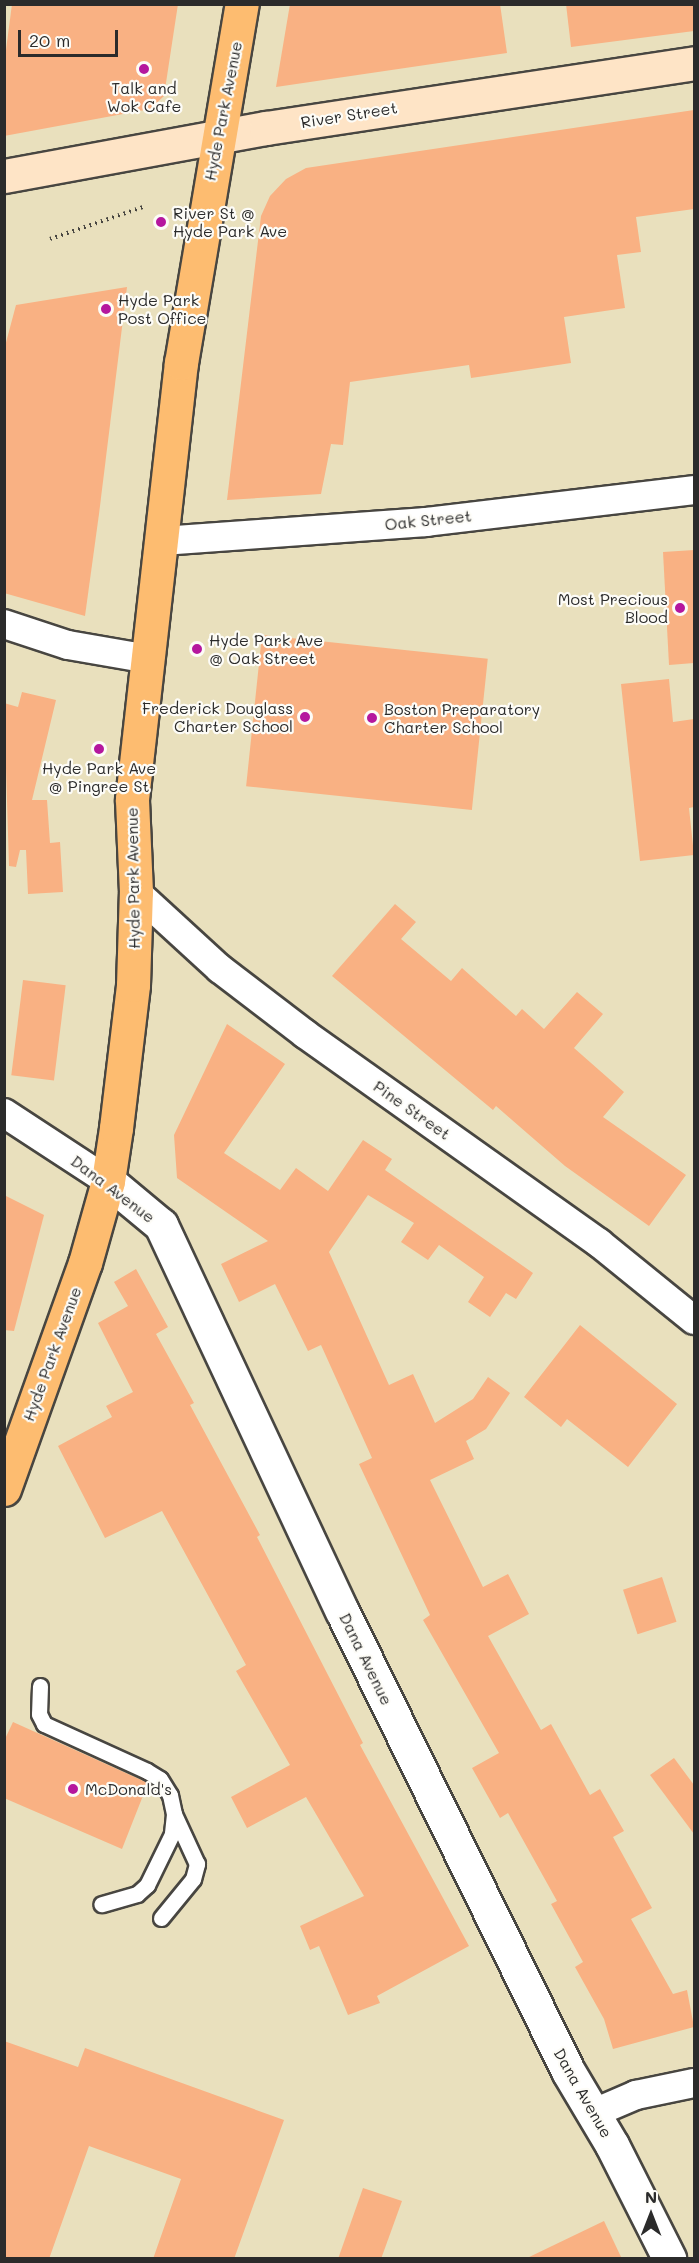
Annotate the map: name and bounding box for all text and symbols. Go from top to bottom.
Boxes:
scale bar [21,18,122,56]
text: 20 m [29,28,70,52]
street label: Hyde Park Avenue [200,40,246,182]
marker: Talk and Wok Cafe [137,62,151,76]
place label: Talk and Wok Cafe [107,78,181,116]
street label: River Street [299,98,399,132]
place label: River St @ Hyde Park Ave [173,203,287,241]
marker: River St @ Hyde Park Ave [154,215,168,229]
place label: Hyde Park Post Office [118,290,207,328]
marker: Hyde Park Post Office [99,302,113,316]
street label: Oak Street [384,506,472,534]
place label: Most Precious Blood [558,589,668,627]
marker: Most Precious Blood [673,601,687,615]
place label: Hyde Park Ave @ Oak Street [209,630,323,668]
marker: Hyde Park Ave @ Oak Street [190,642,204,656]
place label: Frederick Douglass Charter School [142,698,293,736]
place label: Boston Preparatory Charter School [384,699,540,737]
marker: Frederick Douglass Charter School [298,710,312,724]
marker: Boston Preparatory Charter School [365,711,379,725]
marker: Hyde Park Ave @ Pingree St [92,742,106,756]
place label: Hyde Park Ave @ Pingree St [42,758,156,796]
street label: Hyde Park Avenue [122,807,144,949]
street label: Pine Street [370,1076,454,1144]
street label: Dana Avenue [67,1151,159,1227]
street label: Hyde Park Avenue [19,1284,85,1424]
street label: Dana Avenue [335,1610,397,1708]
place label: McDonald's [85,1779,172,1799]
marker: McDonald's [66,1782,80,1796]
street label: Dana Avenue [550,2045,616,2141]
north arrow [621,2185,681,2245]
text: N [645,2186,657,2207]

